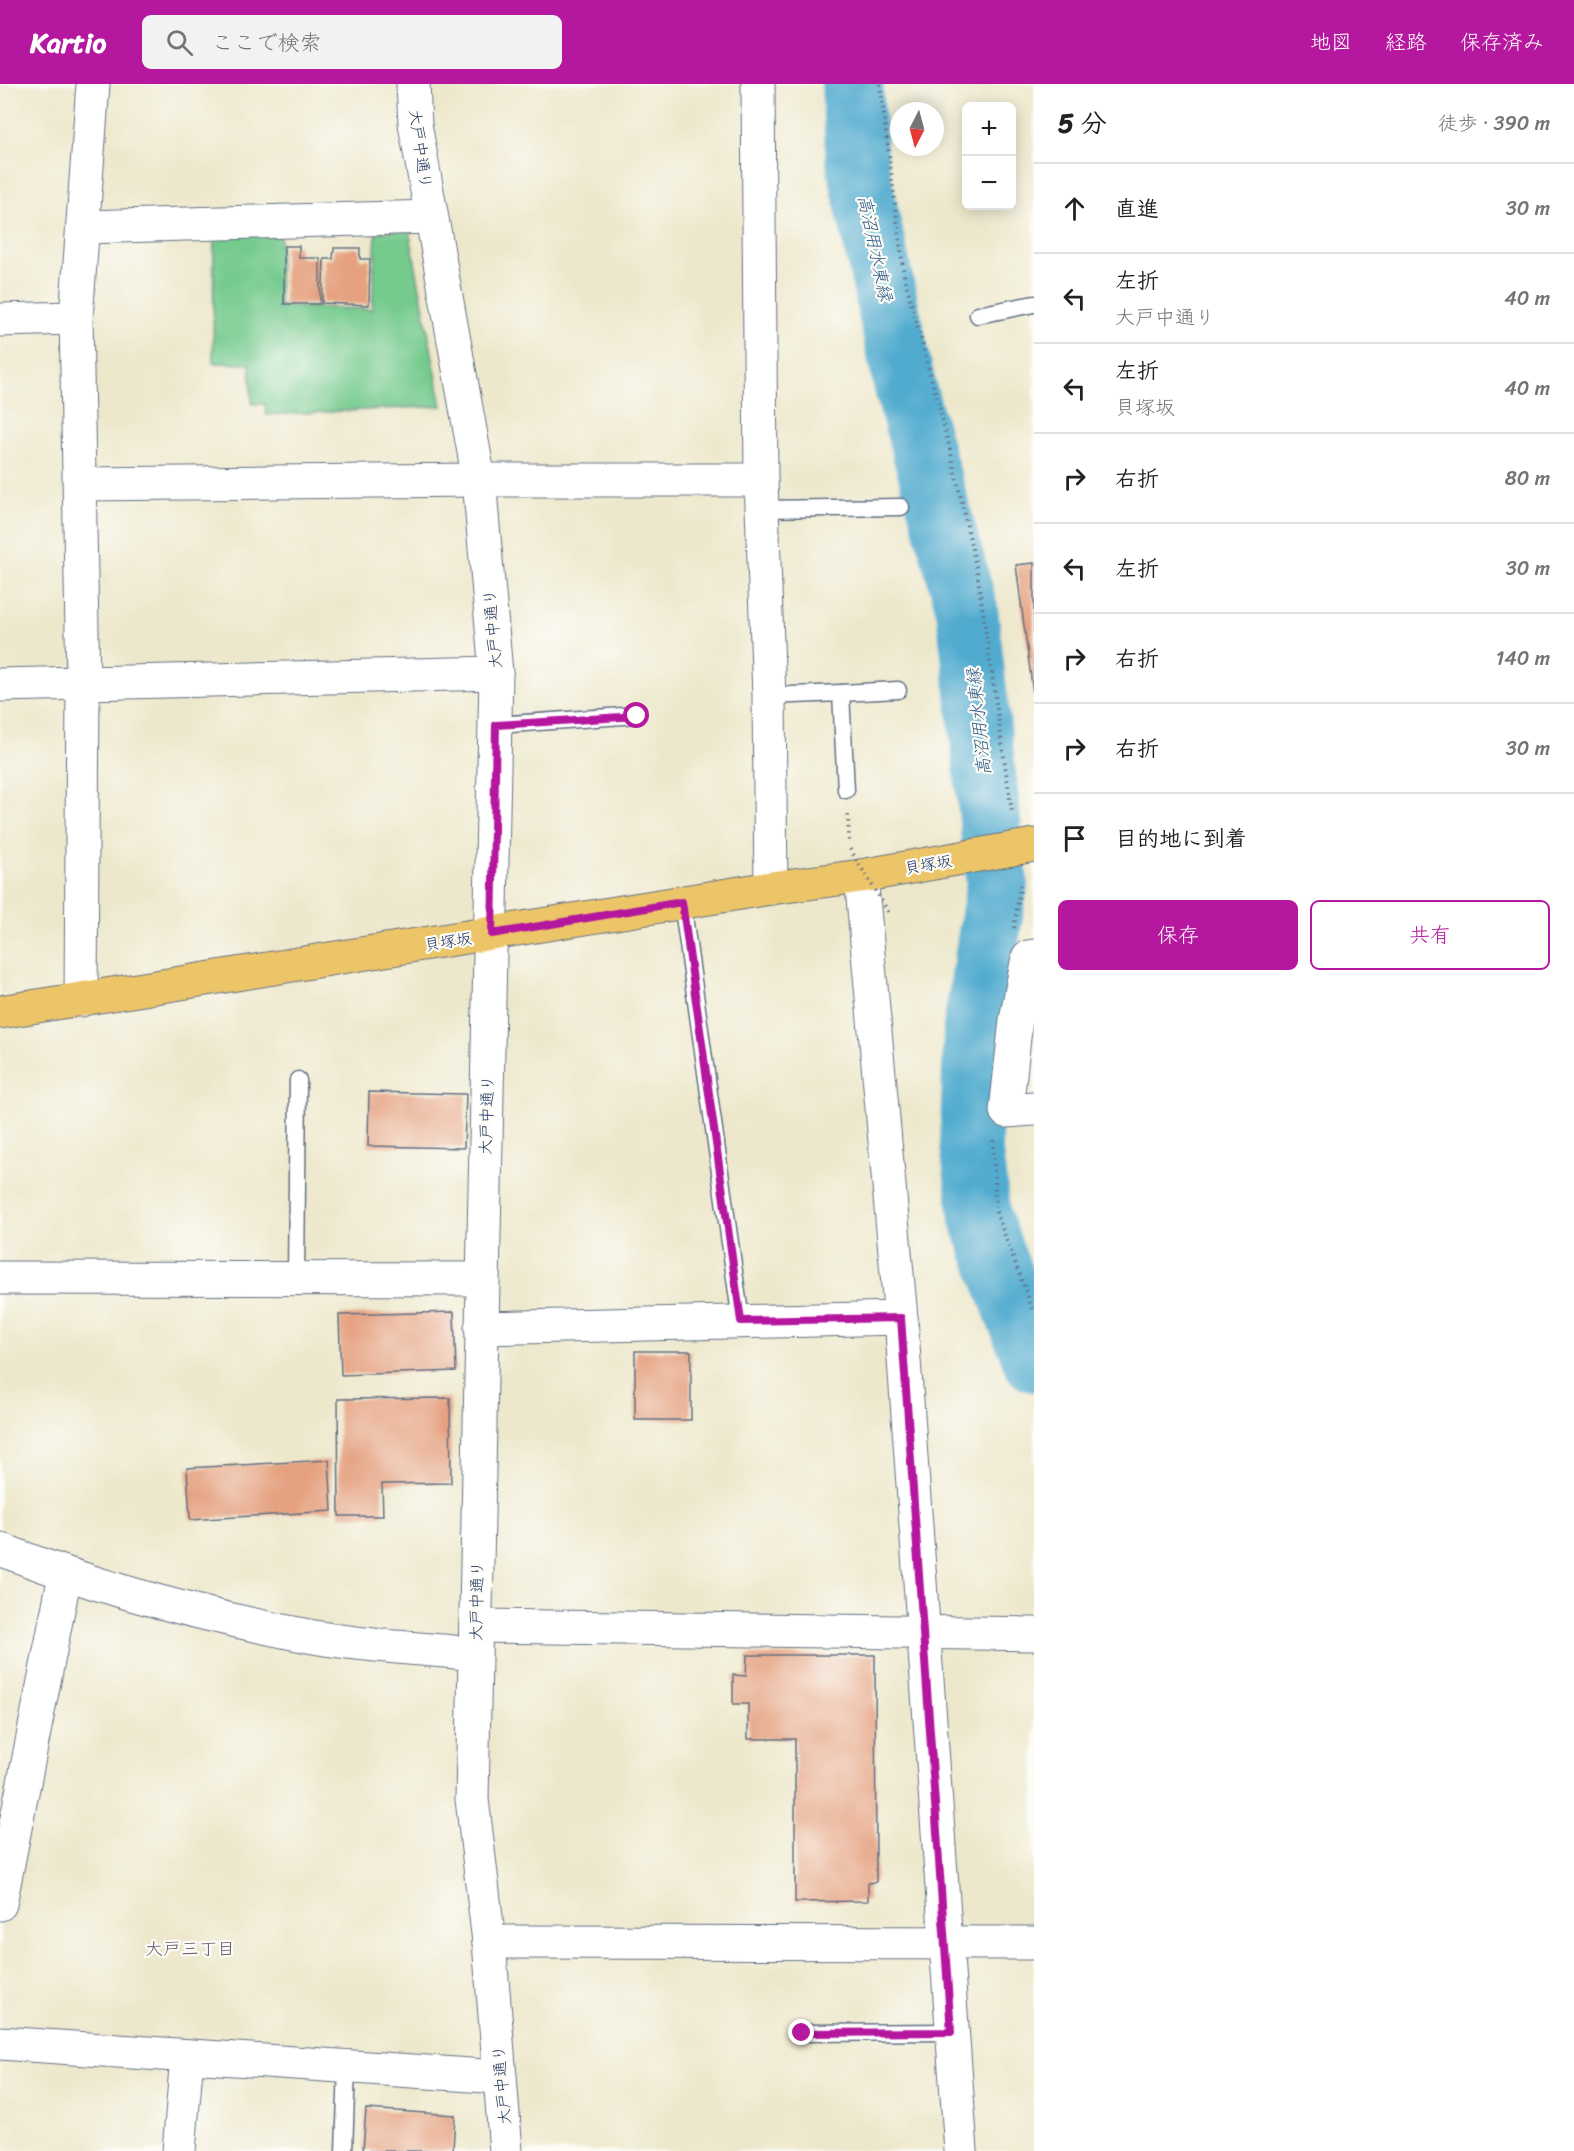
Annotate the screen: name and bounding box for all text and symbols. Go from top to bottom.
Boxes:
search box [142,15,562,69]
text: Kartio [30,18,106,67]
text: ここで検索 [211,23,321,62]
text: 地図 [1310,23,1352,61]
text: 経路 [1385,23,1427,61]
text: 保存済み [1460,23,1544,61]
icon: search [163,26,196,59]
text: 5 分 [1058,100,1107,146]
north arrow [890,102,944,156]
map controls [962,102,1016,210]
button: + [962,102,1016,156]
text: 徒歩 · 390 m [1438,106,1550,141]
street label: 大戸中通り [401,107,440,191]
button: − [962,156,1016,210]
text: 直進 [1115,189,1159,228]
text: 30 m [1506,191,1550,226]
water label: 高沼用水東縁 [848,192,902,306]
icon: ahead [1058,192,1091,225]
text: 左折 [1115,261,1159,300]
text: 40 m [1504,281,1550,316]
icon: left [1058,282,1091,315]
text: 大戸中通り [1115,300,1215,335]
text: 左折 [1115,351,1159,390]
text: 40 m [1504,371,1550,406]
icon: left [1058,372,1091,405]
text: 貝塚坂 [1115,390,1175,425]
text: 右折 [1115,459,1159,498]
text: 80 m [1505,461,1550,496]
icon: right [1058,462,1091,495]
text: 左折 [1115,549,1159,588]
text: 30 m [1506,551,1550,586]
icon: left [1058,552,1091,585]
street label: 大戸中通り [475,588,510,670]
text: 右折 [1115,639,1159,678]
text: 140 m [1496,641,1550,676]
icon: right [1058,642,1091,675]
water label: 高沼用水東縁 [957,665,1001,777]
route start [623,702,649,728]
text: 右折 [1115,729,1159,768]
text: 30 m [1506,731,1550,766]
icon: right [1058,732,1091,765]
text: 目的地に到着 [1115,819,1247,858]
icon: arrive [1058,822,1091,855]
street label: 貝塚坂 [902,846,954,883]
button: 保存 [1058,900,1298,970]
button: 共有 [1310,900,1550,970]
street label: 貝塚坂 [422,923,474,960]
street label: 大戸中通り [471,1075,502,1156]
street label: 大戸中通り [461,1561,492,1641]
district label: 大戸三丁目 [145,1933,235,1965]
route end [788,2019,814,2045]
street label: 大戸中通り [484,2044,519,2126]

